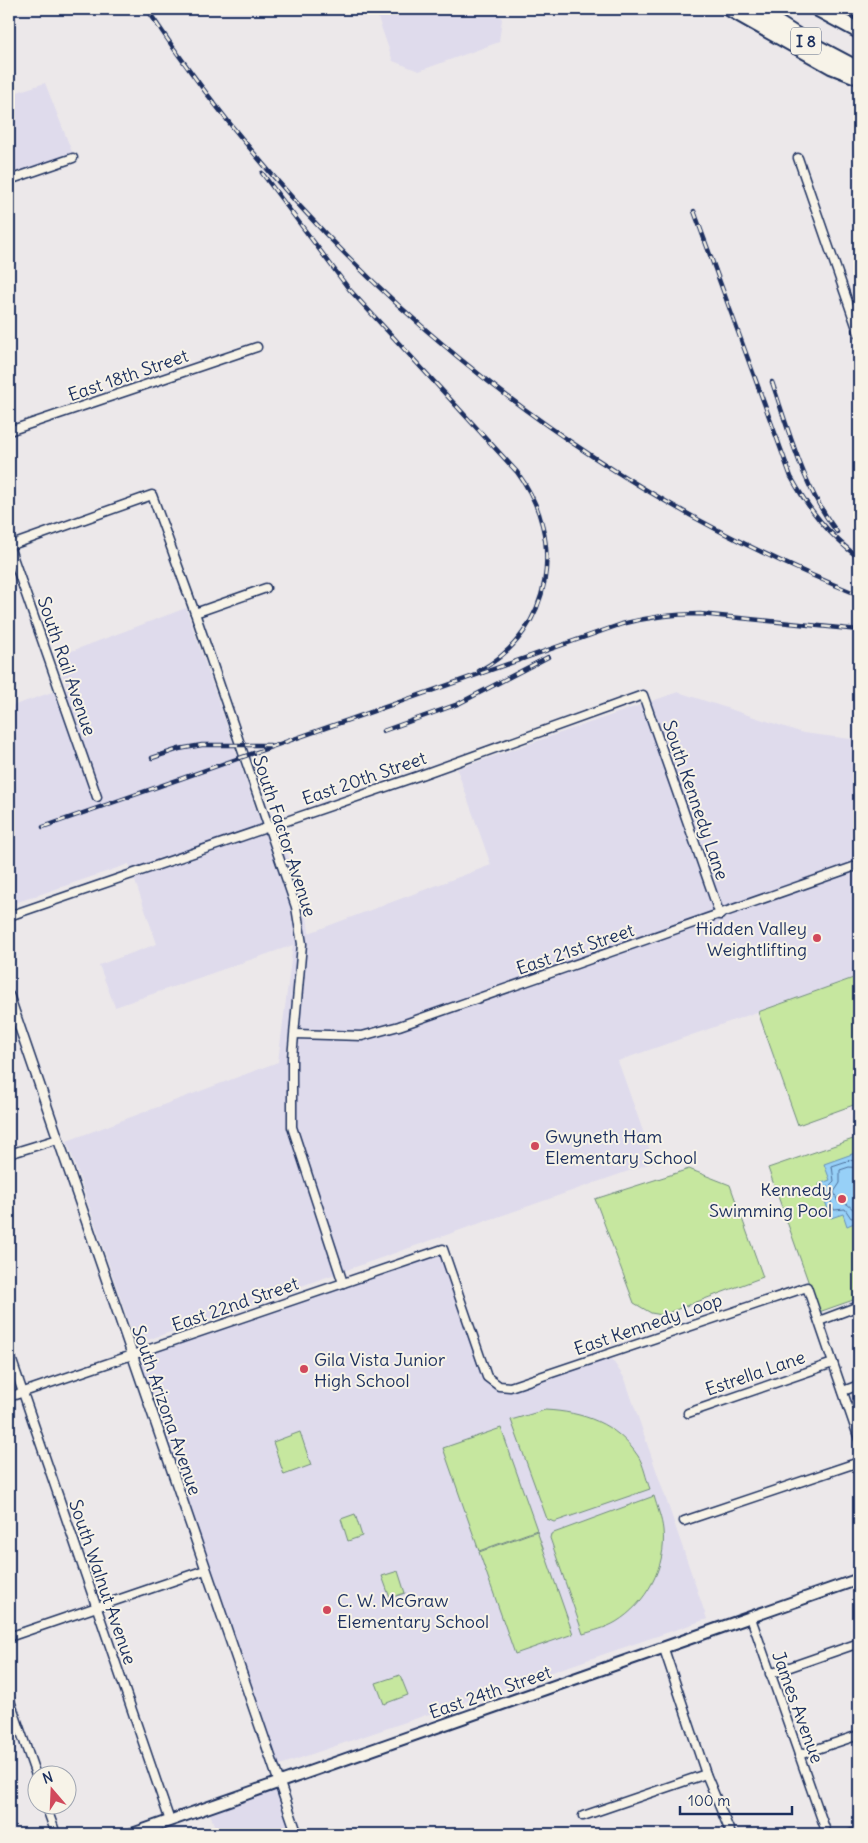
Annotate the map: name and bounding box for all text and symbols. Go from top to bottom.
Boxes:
road number: I 8 [791,27,821,54]
street label: East 18th Street [65,344,191,406]
street label: South Rail Avenue [32,593,102,739]
street label: South Kennedy Lane [658,717,734,883]
street label: East 20th Street [299,746,429,810]
street label: South Factor Avenue [248,752,322,920]
place label: Hidden Valley Weightlifting [696,917,807,961]
street label: East 21st Street [513,918,637,980]
marker: Hidden Valley Weightlifting [811,932,823,944]
place label: Gwyneth Ham Elementary School [545,1125,697,1169]
marker: Gwyneth Ham Elementary School [529,1140,541,1152]
place label: Kennedy Swimming Pool [709,1178,832,1222]
marker: Kennedy Swimming Pool [836,1193,848,1205]
street label: East 22nd Street [169,1272,301,1336]
street label: East Kennedy Loop [571,1288,725,1360]
street label: South Arizona Avenue [127,1322,207,1498]
street label: Estrella Lane [702,1345,808,1401]
place label: Gila Vista Junior High School [314,1348,446,1392]
marker: Gila Vista Junior High School [298,1363,310,1375]
street label: South Walnut Avenue [64,1496,142,1668]
place label: C. W. McGraw Elementary School [337,1589,489,1633]
marker: C. W. McGraw Elementary School [321,1604,333,1616]
street label: James Avenue [767,1648,829,1766]
street label: East 24th Street [426,1660,554,1724]
north arrow [28,1766,78,1816]
text: N [40,1768,55,1788]
scale bar [680,1783,793,1815]
text: 100 m [688,1791,730,1810]

